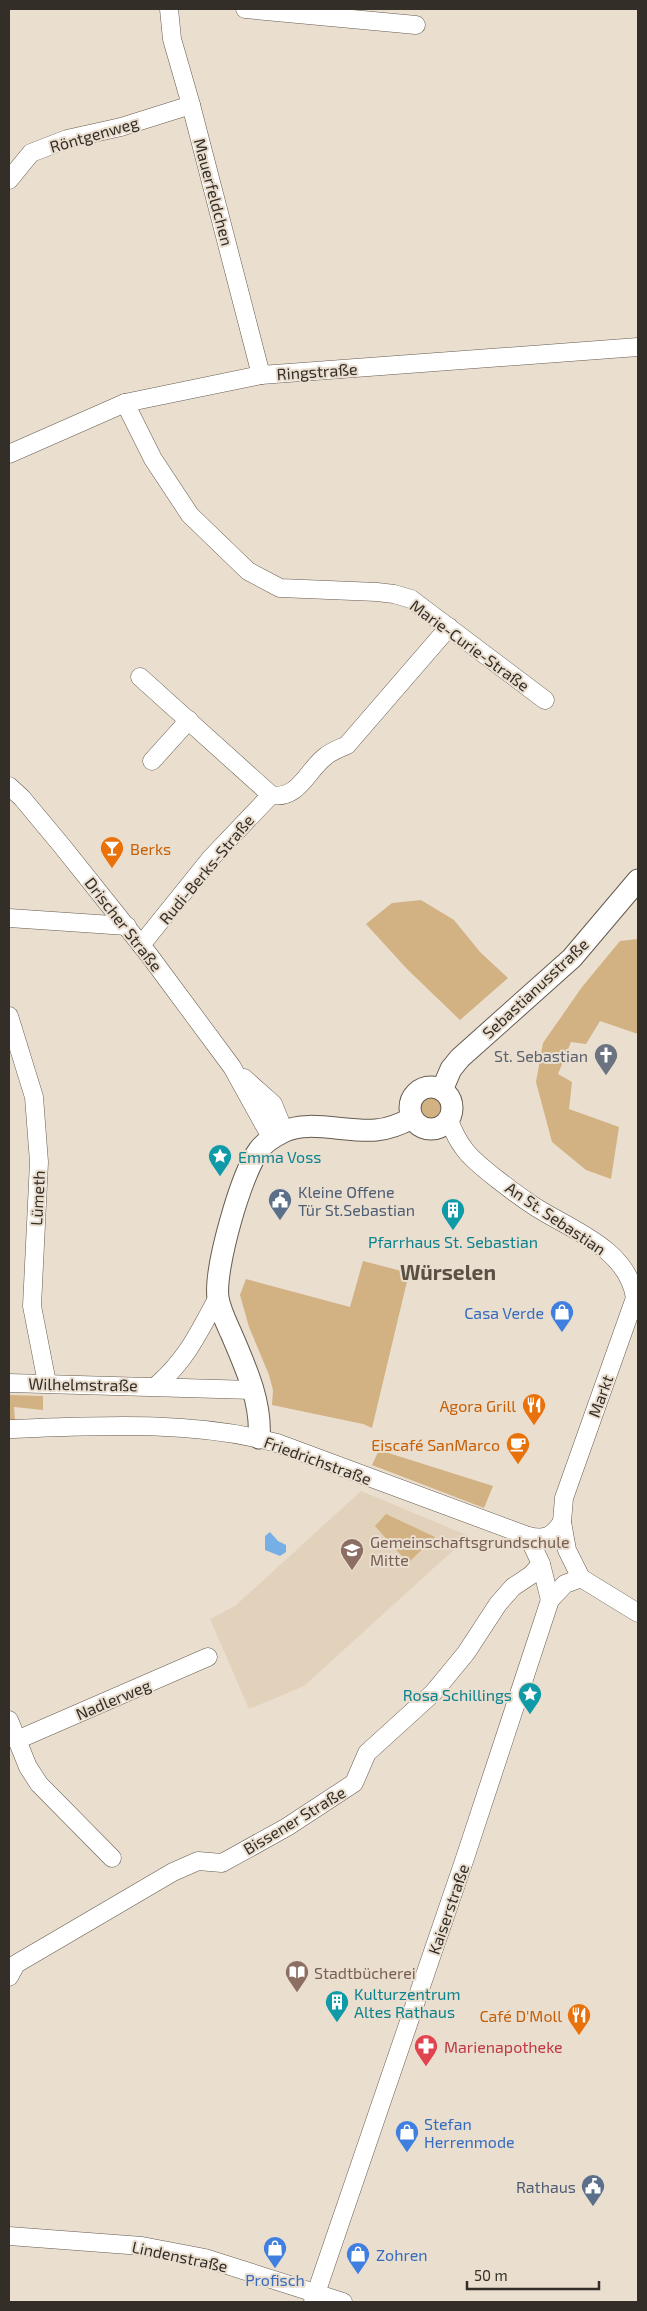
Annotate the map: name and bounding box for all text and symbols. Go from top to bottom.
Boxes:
street label: Röntgenweg [47,112,141,156]
street label: Mauerfeldchen [191,136,237,248]
street label: Ringstraße [276,359,358,383]
street label: Marie-Curie-Straße [407,595,533,695]
street label: Rudi-Berks-Straße [155,810,257,928]
bar icon: Berks [99,835,125,869]
place label: Berks [130,839,171,858]
street label: Drischer Straße [81,873,167,975]
street label: Sebastianusstraße [478,934,592,1042]
church icon: St. Sebastian [593,1042,619,1076]
place label: St. Sebastian [494,1046,588,1065]
place icon: Emma Voss [207,1143,233,1177]
place label: Emma Voss [238,1147,321,1166]
street label: Lümeth [26,1170,48,1226]
street label: An St. Sebastian [502,1177,610,1259]
place label: Kleine Offene Tür St.Sebastian [298,1182,415,1219]
public building icon: Kleine Offene Tür St.Sebastian [267,1187,293,1221]
building icon: Pfarrhaus St. Sebastian [440,1197,466,1231]
place label: Pfarrhaus St. Sebastian [368,1232,538,1251]
district label: Würselen [400,1259,496,1284]
shop icon: Casa Verde [549,1299,575,1333]
place label: Casa Verde [464,1303,544,1322]
street label: Markt [584,1372,616,1420]
street label: Wilhelmstraße [28,1374,138,1394]
restaurant icon: Agora Grill [521,1392,547,1426]
place label: Agora Grill [439,1396,516,1415]
cafe icon: Eiscafé SanMarco [505,1431,531,1465]
street label: Friedrichstraße [262,1432,374,1488]
place label: Eiscafé SanMarco [371,1435,500,1454]
place label: Gemeinschaftsgrundschule Mitte [370,1532,570,1569]
school or university icon: Gemeinschaftsgrundschule Mitte [339,1537,365,1571]
street label: Nadlerweg [73,1675,153,1723]
place icon: Rosa Schillings [517,1681,543,1715]
place label: Rosa Schillings [403,1685,512,1704]
street label: Bissener Straße [239,1782,349,1858]
street label: Kaiserstraße [424,1861,472,1957]
library icon: Stadtbücherei [284,1959,310,1993]
place label: Stadtbücherei [314,1963,416,1982]
place label: Kulturzentrum Altes Rathaus [354,1984,460,2021]
building icon: Kulturzentrum Altes Rathaus [324,1989,350,2023]
restaurant icon: Café D'Moll [566,2002,592,2036]
place label: Café D'Moll [479,2006,562,2025]
pharmacy icon: Marienapotheke [413,2033,439,2067]
place label: Marienapotheke [444,2037,563,2056]
place label: Stefan Herrenmode [424,2114,515,2151]
shop icon: Stefan Herrenmode [394,2119,420,2153]
public building icon: Rathaus [580,2173,606,2207]
place label: Rathaus [516,2177,576,2196]
shop icon: Profisch [262,2235,288,2269]
street label: Lindenstraße [130,2237,230,2275]
shop icon: Zohren [345,2241,371,2275]
place label: Zohren [376,2245,428,2264]
scale bar [467,2258,600,2290]
text: 50 m [474,2266,508,2284]
place label: Profisch [245,2270,305,2289]

